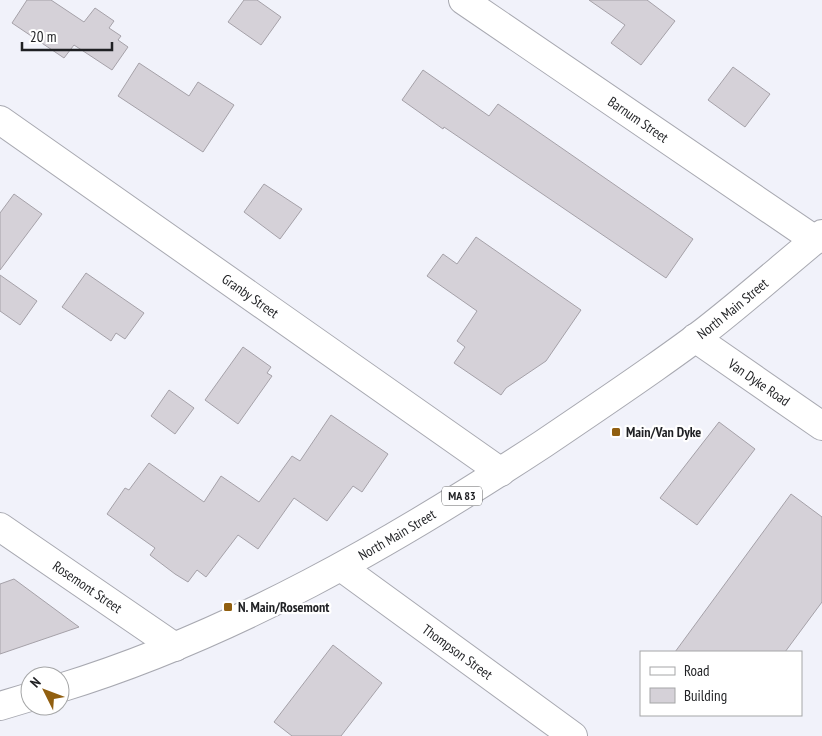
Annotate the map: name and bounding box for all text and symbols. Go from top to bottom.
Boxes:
scale bar [22,20,112,52]
text: 20 m [30,27,56,46]
street label: Barnum Street [604,92,672,146]
street label: Granby Street [218,270,282,322]
street label: North Main Street [693,274,772,343]
street label: Van Dyke Road [724,354,793,410]
place label: Main/Van Dyke [626,423,701,441]
marker: Main/Van Dyke [610,426,622,438]
road number: MA 83 [442,486,482,506]
street label: North Main Street [355,505,439,564]
street label: Rosemont Street [49,557,126,617]
place label: N. Main/Rosemont [238,598,329,616]
marker: N. Main/Rosemont [222,601,234,613]
street label: Thompson Street [419,620,496,683]
legend [640,651,802,716]
text: Road [684,661,710,680]
north arrow [20,666,70,716]
text: N [26,673,45,691]
text: Building [684,686,727,705]

